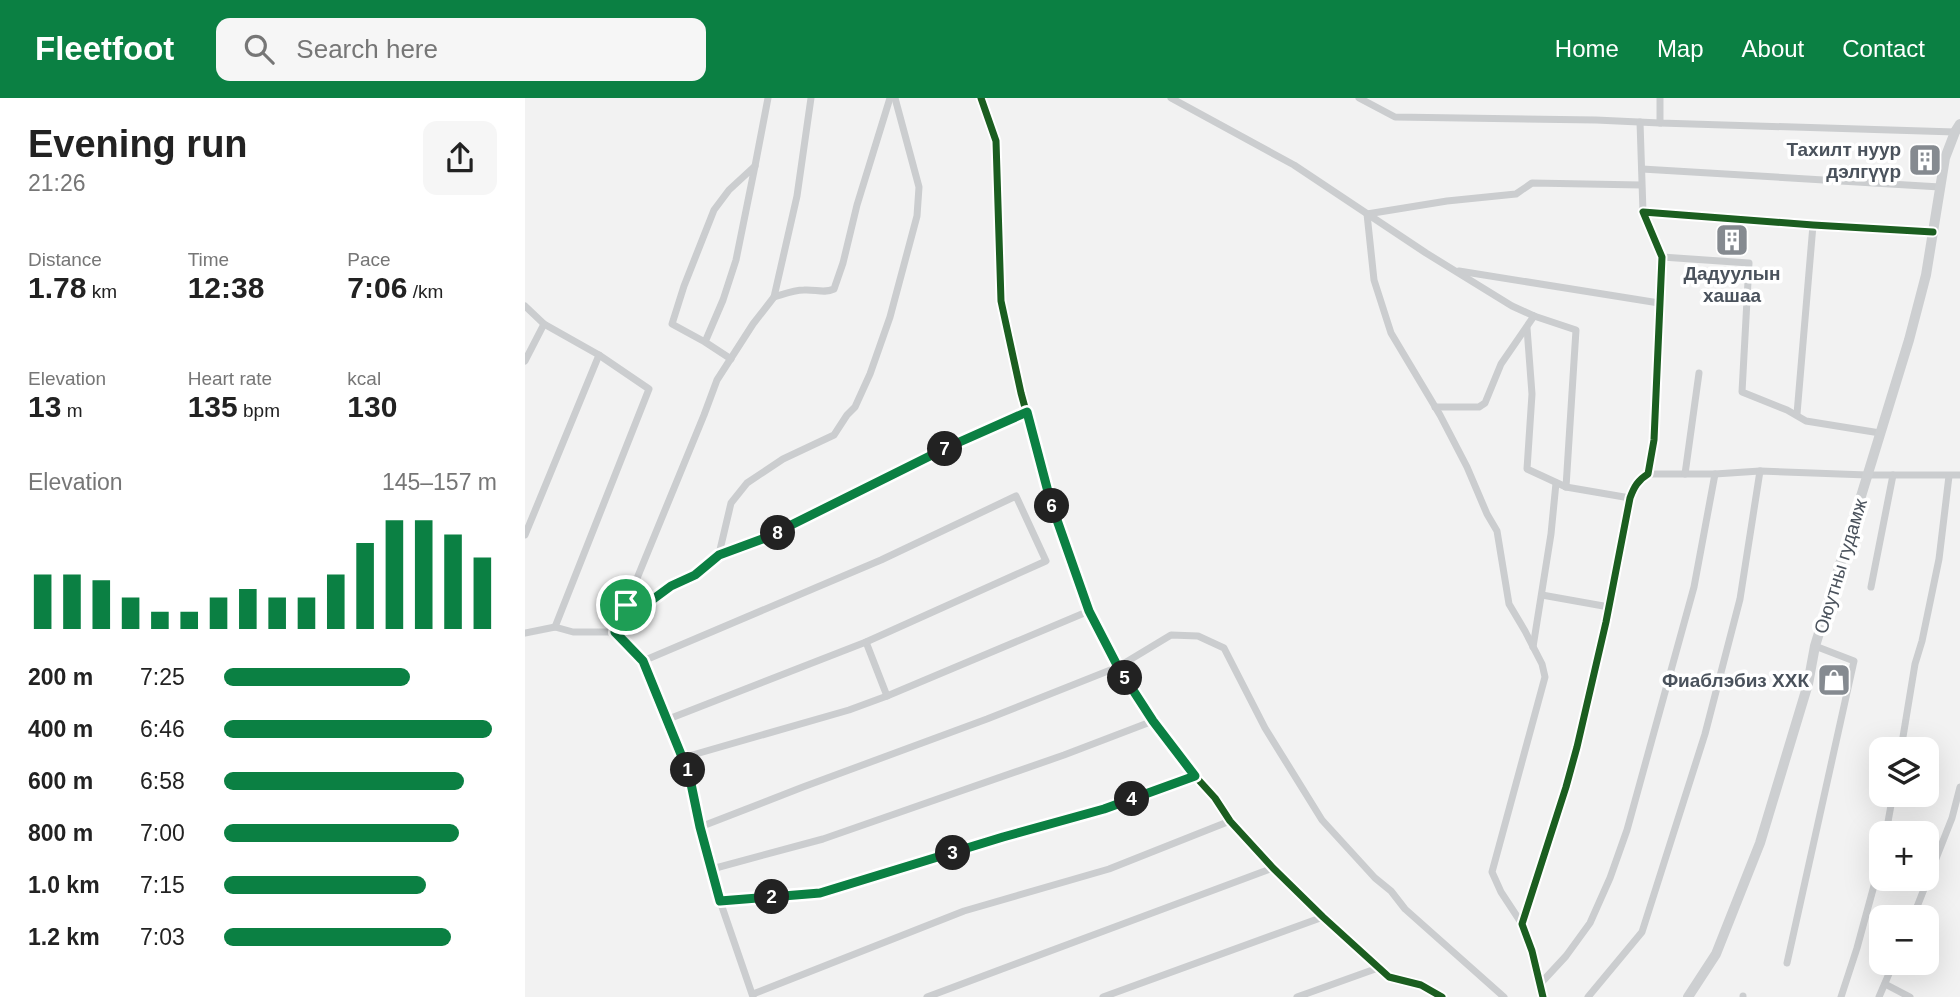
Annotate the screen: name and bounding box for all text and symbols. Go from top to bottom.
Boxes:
search box [216,18,706,81]
text: Fleetfoot [35,30,174,67]
icon: search [240,30,278,68]
text: Search here [296,34,438,64]
text: Home [1555,35,1619,62]
text: Map [1657,35,1704,62]
text: About [1742,35,1804,62]
text: Contact [1842,35,1925,62]
button: share [423,121,497,195]
text: Evening run [28,123,248,165]
place label: Тахилт нуур дэлгүүр [1786,139,1901,182]
building icon: Тахилт нуур дэлгүүр [1906,141,1944,179]
text: 21:26 [28,170,86,196]
building icon: Дадуулын хашаа [1713,221,1751,259]
text: Distance [28,249,102,270]
text: Time [188,249,229,270]
text: Pace [347,249,391,270]
place label: Дадуулын хашаа [1683,263,1781,306]
text: 1.78 [28,271,86,304]
text: 12:38 [188,271,264,304]
text: 7:06 [347,271,407,304]
text: km [86,281,117,302]
text: /km [407,281,443,302]
text: Elevation [28,368,106,389]
text: Heart rate [188,368,272,389]
text: kcal [347,368,381,389]
text: 13 [28,390,61,423]
text: 135 [188,390,238,423]
text: 130 [347,390,397,423]
text: m [61,400,82,421]
text: bpm [238,400,280,421]
pin: 7 [927,432,963,466]
text: 7 [939,438,950,459]
text: Elevation [28,469,123,495]
text: 145–157 m [382,469,497,495]
pin: 6 [1035,488,1069,524]
text: 6 [1046,495,1057,516]
street label: Оюутны гудамж [1810,496,1871,636]
pin: 8 [761,516,795,550]
text: 8 [772,522,783,543]
pin [596,575,656,635]
icon: arrive [607,586,645,624]
pin: 5 [1107,660,1143,696]
shop icon: Фиаблэбиз ХХК [1815,661,1853,699]
text: 200 m [28,664,93,690]
text: 7:25 [140,664,185,690]
text: 5 [1119,667,1130,688]
place label: Фиаблэбиз ХХК [1662,670,1809,691]
text: 400 m [28,716,93,742]
text: 6:46 [140,716,185,742]
map controls [1869,737,1939,975]
button: layers [1869,737,1939,807]
pin: 1 [671,752,705,788]
text: 1 [682,759,693,780]
text: 600 m [28,768,93,794]
text: 6:58 [140,768,185,794]
pin: 4 [1115,782,1149,816]
text: 4 [1126,788,1137,809]
text: 800 m [28,820,93,846]
text: 7:00 [140,820,185,846]
button: + [1869,821,1939,891]
pin: 3 [935,836,971,870]
text: 3 [947,842,958,863]
text: 1.0 km [28,872,100,898]
text: 7:15 [140,872,185,898]
pin: 2 [755,880,789,914]
text: 2 [766,886,777,907]
button: − [1869,905,1939,975]
text: 1.2 km [28,924,100,950]
text: 7:03 [140,924,185,950]

